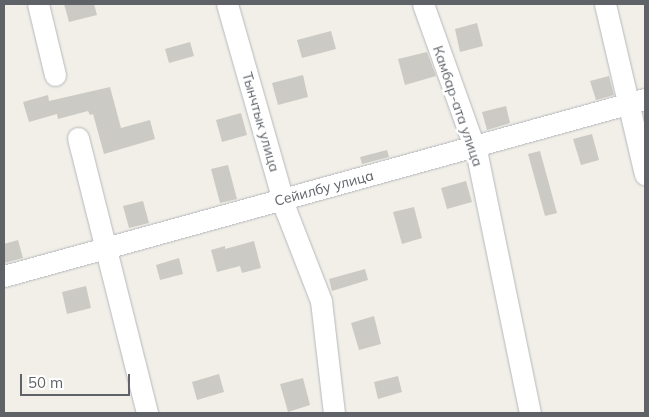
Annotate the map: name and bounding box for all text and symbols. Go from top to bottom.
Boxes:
street label: Камбар-ата улица [429,43,487,169]
street label: Тынчтык улица [239,70,283,174]
street label: Сейилбу улица [272,167,376,209]
scale bar [22,364,132,396]
text: 50 m [28,373,63,392]

